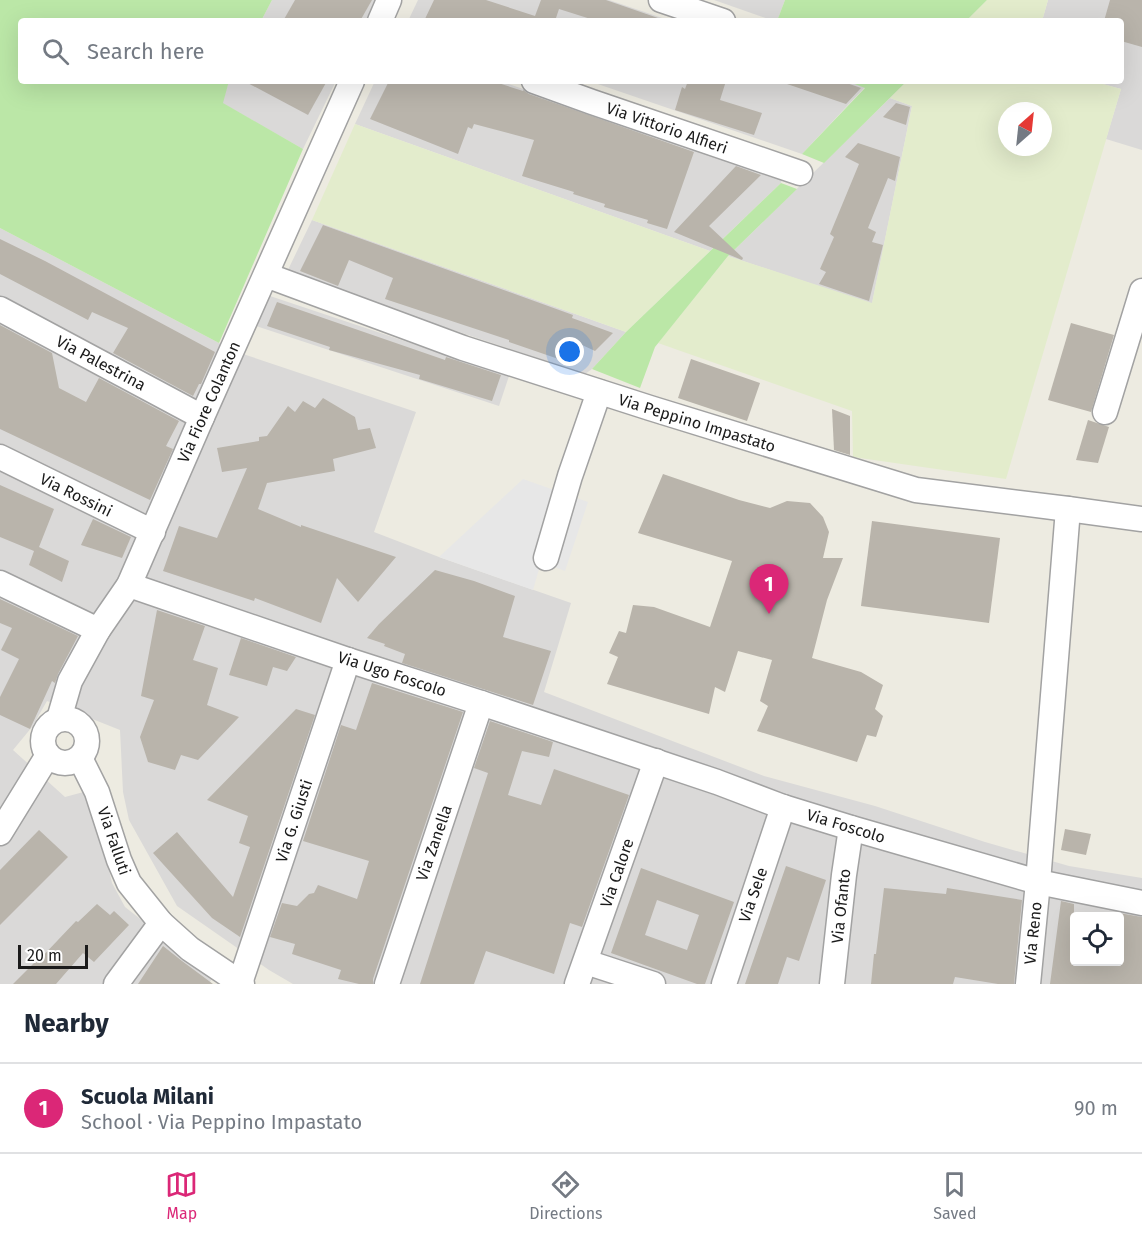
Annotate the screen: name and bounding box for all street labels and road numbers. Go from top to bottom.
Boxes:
street label: Via Vittorio Alfieri [604,98,730,158]
street label: Via Palestrina [53,331,149,395]
street label: Via Fiore Colanton [174,338,244,466]
street label: Via Peppino Impastato [616,390,778,456]
street label: Via Rossini [37,469,115,521]
street label: Via Ugo Foscolo [335,647,449,701]
street label: Via G. Giusti [272,777,316,865]
street label: Via Zanella [412,802,456,884]
street label: Via Falluti [93,804,135,878]
street label: Via Foscolo [804,805,888,847]
street label: Via Calore [596,836,638,910]
street label: Via Sele [735,865,771,925]
street label: Via Ofanto [828,868,854,944]
street label: Via Reno [1020,901,1046,965]

